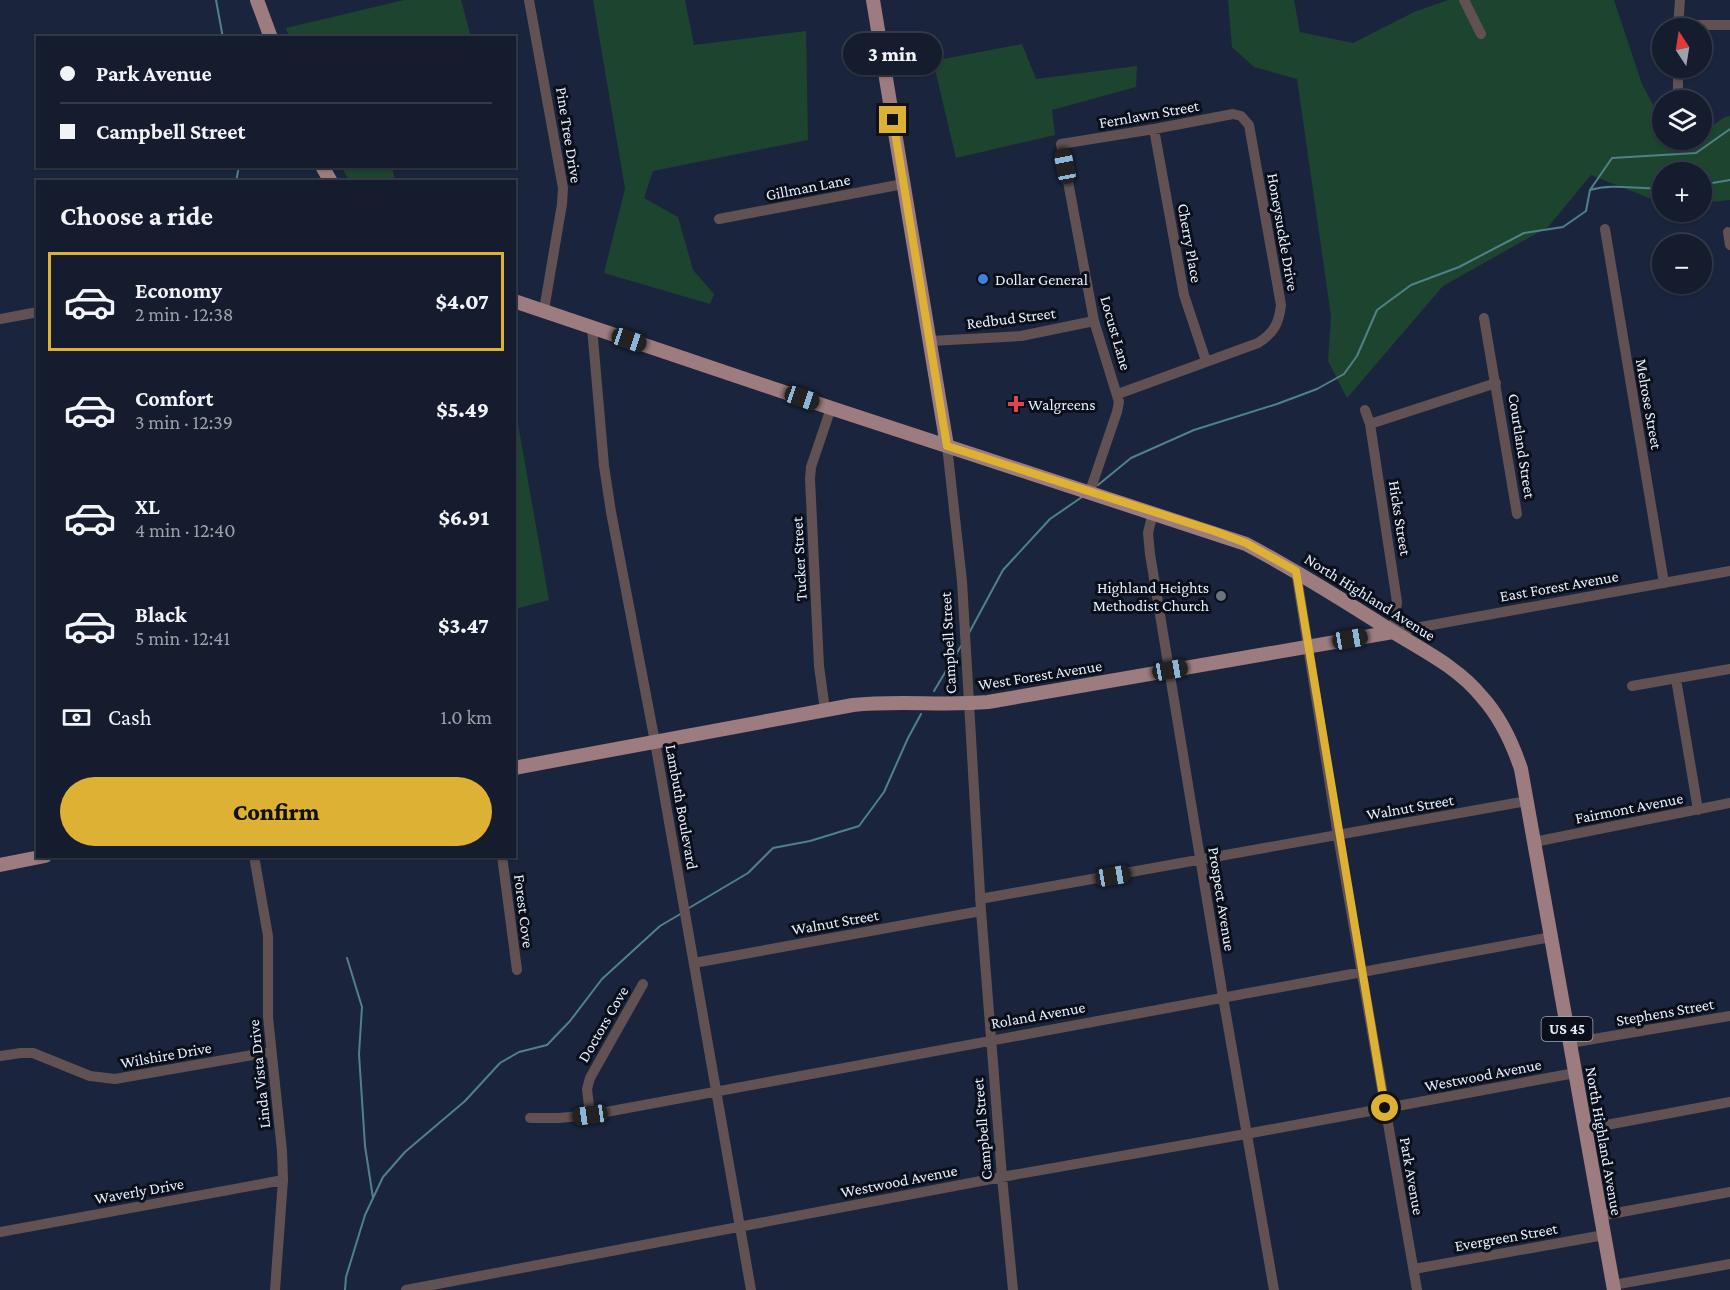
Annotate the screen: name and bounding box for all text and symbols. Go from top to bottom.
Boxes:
north arrow [1652,18,1712,78]
map controls [1652,18,1712,294]
callout: 3 min [844,33,942,75]
text: 3 min [868,43,917,65]
text: Park Avenue [96,61,212,86]
street label: Pine Tree Drive [553,86,585,184]
button: layers [1652,90,1712,150]
street label: Fernlawn Street [1098,97,1201,131]
route end [879,106,906,133]
text: Campbell Street [96,119,246,144]
car [1053,147,1077,185]
button: + [1652,162,1712,222]
street label: Gillman Lane [764,170,852,204]
street label: Honeysuckle Drive [1263,172,1302,292]
text: Choose a ride [60,201,213,231]
street label: Cherry Place [1174,202,1205,284]
button: − [1652,234,1712,294]
place label: Dollar General [995,271,1088,288]
marker: Dollar General [976,272,990,286]
icon: car [63,275,117,329]
text: Economy [135,278,222,303]
text: $4.07 [435,289,489,314]
street label: Locust Lane [1097,294,1135,372]
text: 2 min · 12:38 [135,303,234,325]
street label: Redbud Street [965,304,1057,332]
car [609,326,649,354]
street label: Melrose Street [1633,357,1665,451]
icon: car [63,383,117,437]
car [782,384,822,412]
text: Comfort [135,386,213,411]
street label: Courtland Street [1505,392,1539,500]
place label: Walgreens [1028,396,1096,414]
text: $5.49 [436,397,489,422]
marker: Walgreens [1009,397,1023,411]
text: 3 min · 12:39 [135,411,233,433]
street label: Hicks Street [1386,479,1414,557]
icon: car [63,491,117,545]
text: XL [135,494,160,519]
text: $6.91 [438,505,489,530]
street label: Tucker Street [788,516,810,602]
text: 4 min · 12:40 [135,519,236,541]
street label: North Highland Avenue [1301,550,1438,645]
street label: East Forest Avenue [1498,567,1620,605]
place label: Highland Heights Methodist Church [1093,579,1209,614]
marker: Highland Heights Methodist Church [1214,589,1228,603]
street label: Campbell Street [937,591,960,694]
icon: car [63,599,117,653]
text: Black [135,602,187,627]
text: $3.47 [438,613,489,638]
text: 5 min · 12:41 [135,627,230,649]
car [1331,627,1369,651]
street label: West Forest Avenue [977,657,1103,693]
car [1151,658,1189,682]
icon: cash [60,701,93,734]
text: Cash [108,705,152,730]
text: 1.0 km [441,706,492,728]
street label: Lambuth Boulevard [663,743,701,871]
button: Confirm [60,777,492,846]
street label: Fairmont Avenue [1574,789,1684,827]
street label: Walnut Street [1365,791,1456,823]
street label: Prospect Avenue [1204,846,1239,952]
car [1094,864,1132,888]
street label: Forest Cove [511,873,537,949]
street label: Walnut Street [790,906,881,938]
street label: Doctors Cove [574,983,632,1065]
street label: Stephens Street [1615,995,1716,1030]
street label: Roland Avenue [990,998,1086,1032]
road number: US 45 [1542,1017,1592,1041]
street label: Linda Vista Drive [245,1019,273,1129]
street label: Wilshire Drive [119,1039,213,1071]
street label: Westwood Avenue [1423,1055,1543,1095]
street label: North Highland Avenue [1582,1065,1625,1217]
street label: Campbell Street [969,1077,996,1181]
route start [1371,1094,1398,1121]
car [571,1104,609,1126]
street label: Park Avenue [1397,1136,1427,1216]
street label: Westwood Avenue [839,1161,959,1201]
street label: Waverly Drive [93,1175,185,1208]
street label: Evergreen Street [1453,1219,1560,1255]

